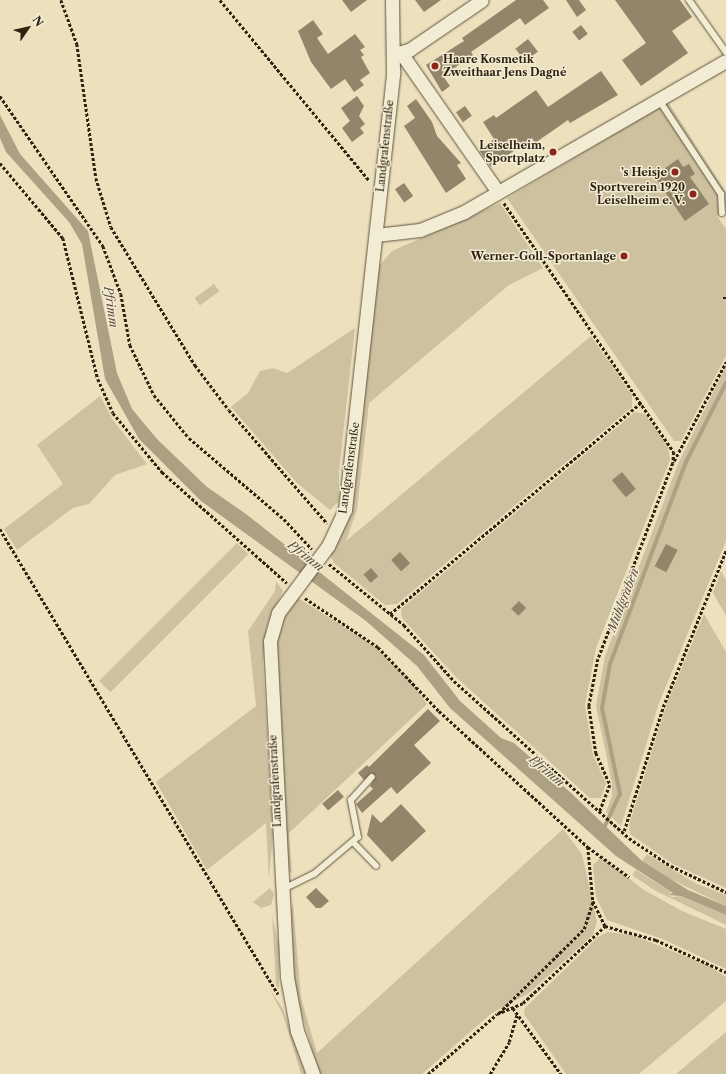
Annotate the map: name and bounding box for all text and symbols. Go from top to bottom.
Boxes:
north arrow [8,8,48,48]
text: N [29,13,46,29]
place label: Haare Kosmetik Zweithaar Jens Dagné [443,53,567,79]
marker: Haare Kosmetik Zweithaar Jens Dagné [430,61,440,71]
street label: Landgrafenstraße [374,99,396,193]
place label: Leiselheim, Sportplatz [479,139,545,165]
marker: Leiselheim, Sportplatz [548,147,558,157]
place label: ’s Heisje [621,165,667,179]
marker: ’s Heisje [670,167,680,177]
place label: Sportverein 1920 Leiselheim e. V. [590,181,685,207]
marker: Sportverein 1920 Leiselheim e. V. [688,189,698,199]
place label: Werner-Goll-Sportanlage [471,249,616,263]
marker: Werner-Goll-Sportanlage [619,251,629,261]
water label: Pfrimm [101,285,121,329]
street label: Landgrafenstraße [336,421,362,515]
water label: Pfrimm [285,538,327,574]
water label: Mühlgraben [604,566,642,634]
street label: Landgrafenstraße [266,735,284,827]
water label: Pfrimm [526,752,568,790]

